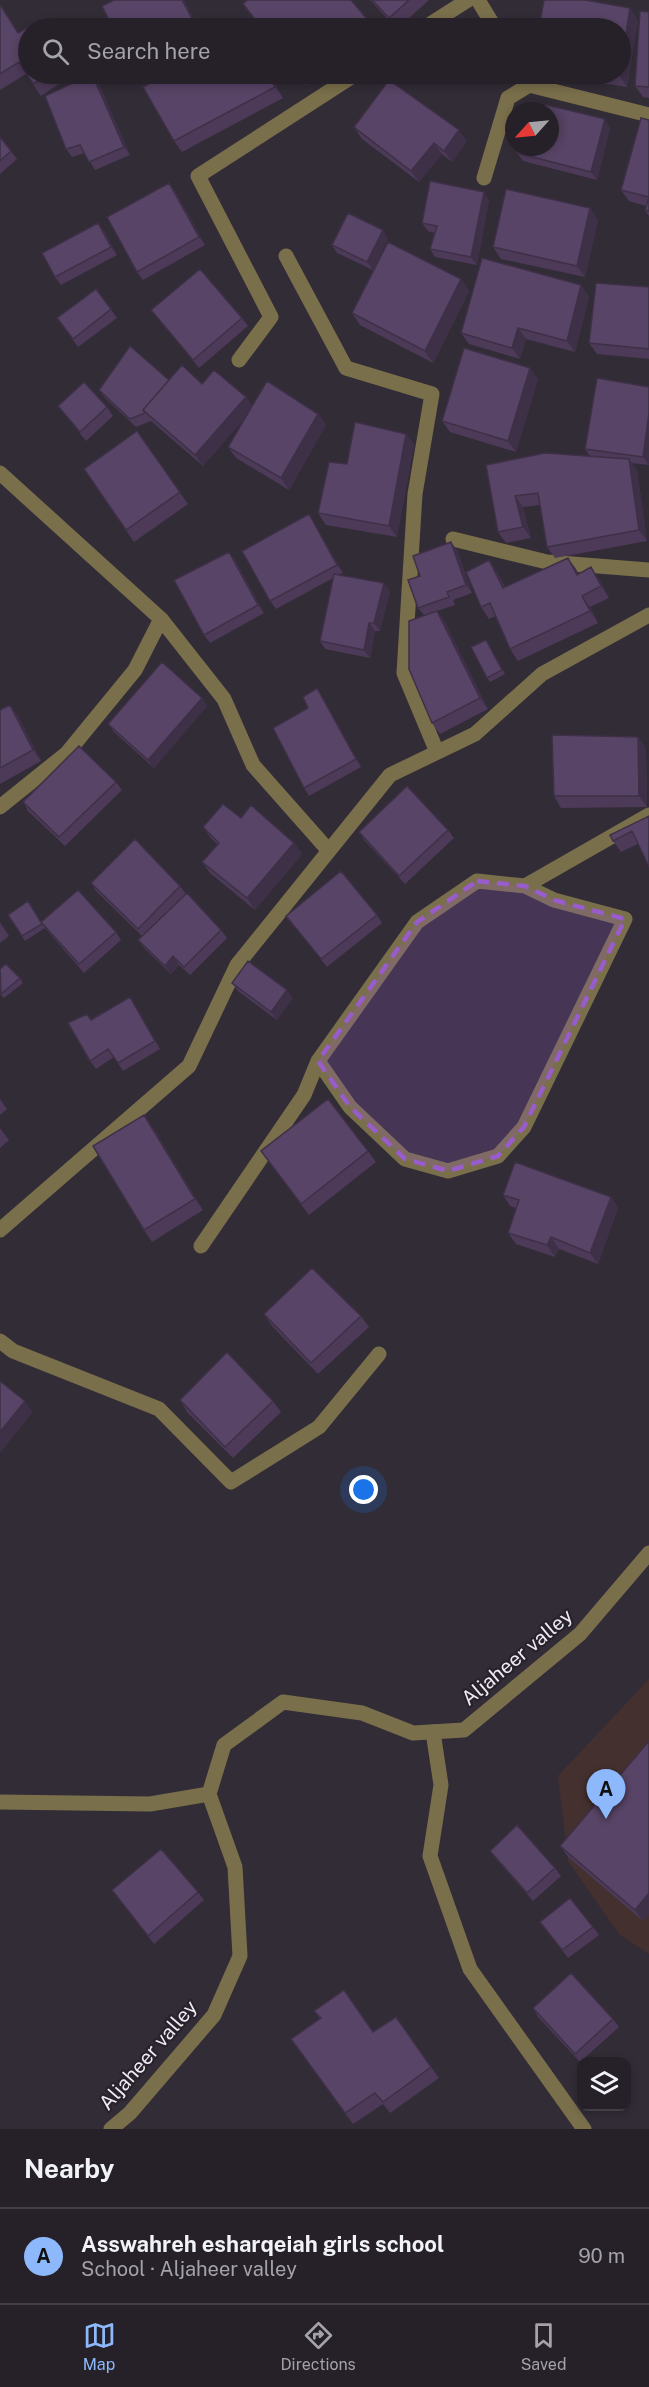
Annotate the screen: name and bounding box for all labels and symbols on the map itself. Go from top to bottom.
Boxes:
north arrow [505,102,559,156]
your location [349,1475,378,1504]
street label: Aljaheer valley [457,1603,578,1710]
pin: A [586,1770,626,1819]
street label: Aljaheer valley [94,1995,202,2115]

